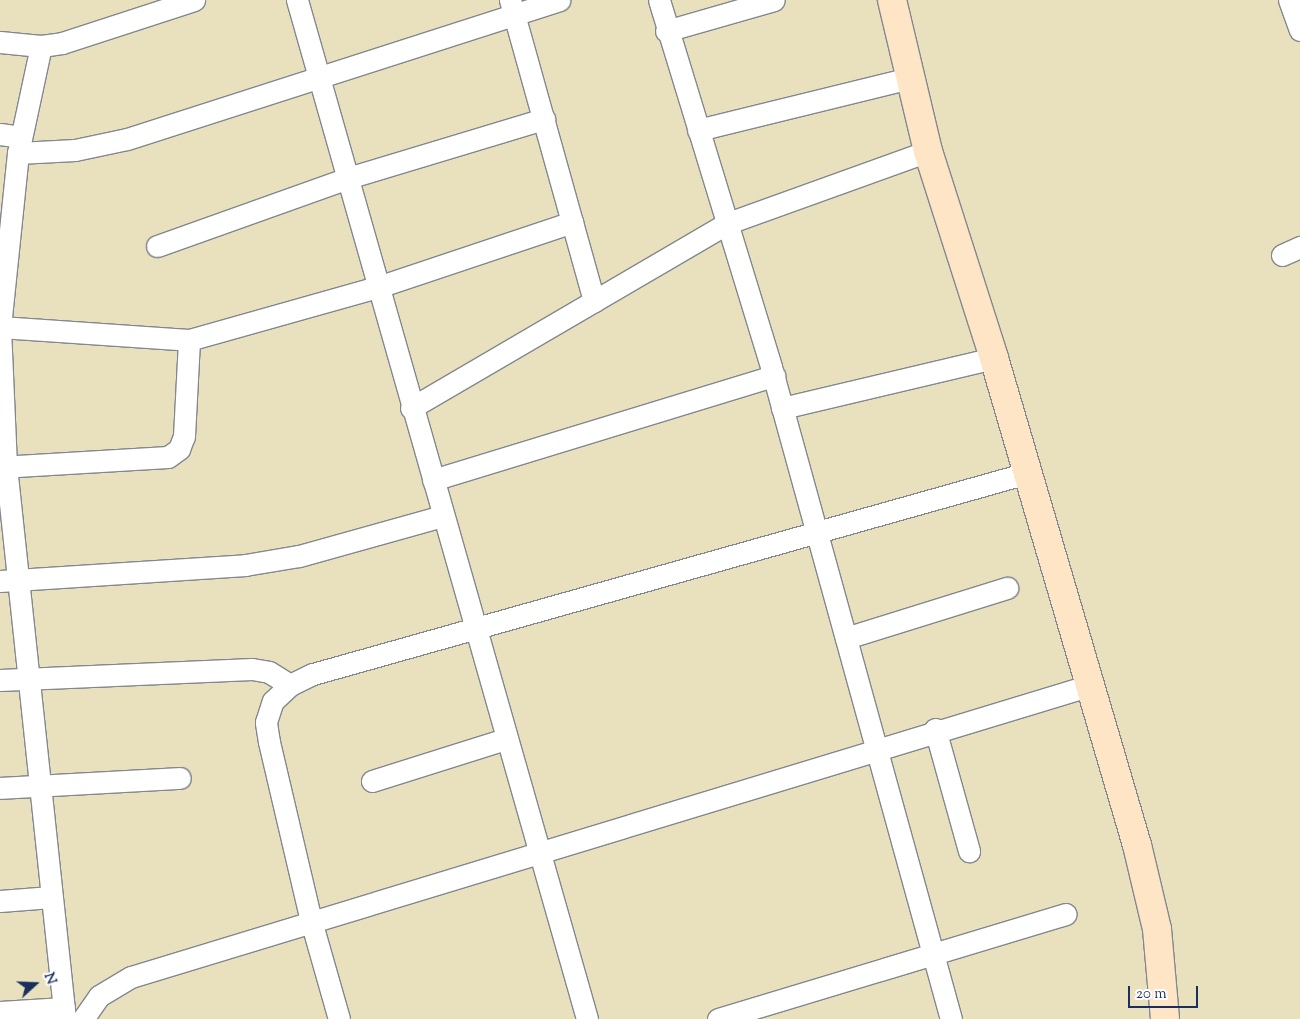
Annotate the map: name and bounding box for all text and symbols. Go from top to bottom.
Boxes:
north arrow [10,959,60,1009]
text: N [38,970,60,988]
scale bar [1130,976,1200,1008]
text: 20 m [1136,984,1167,1005]

